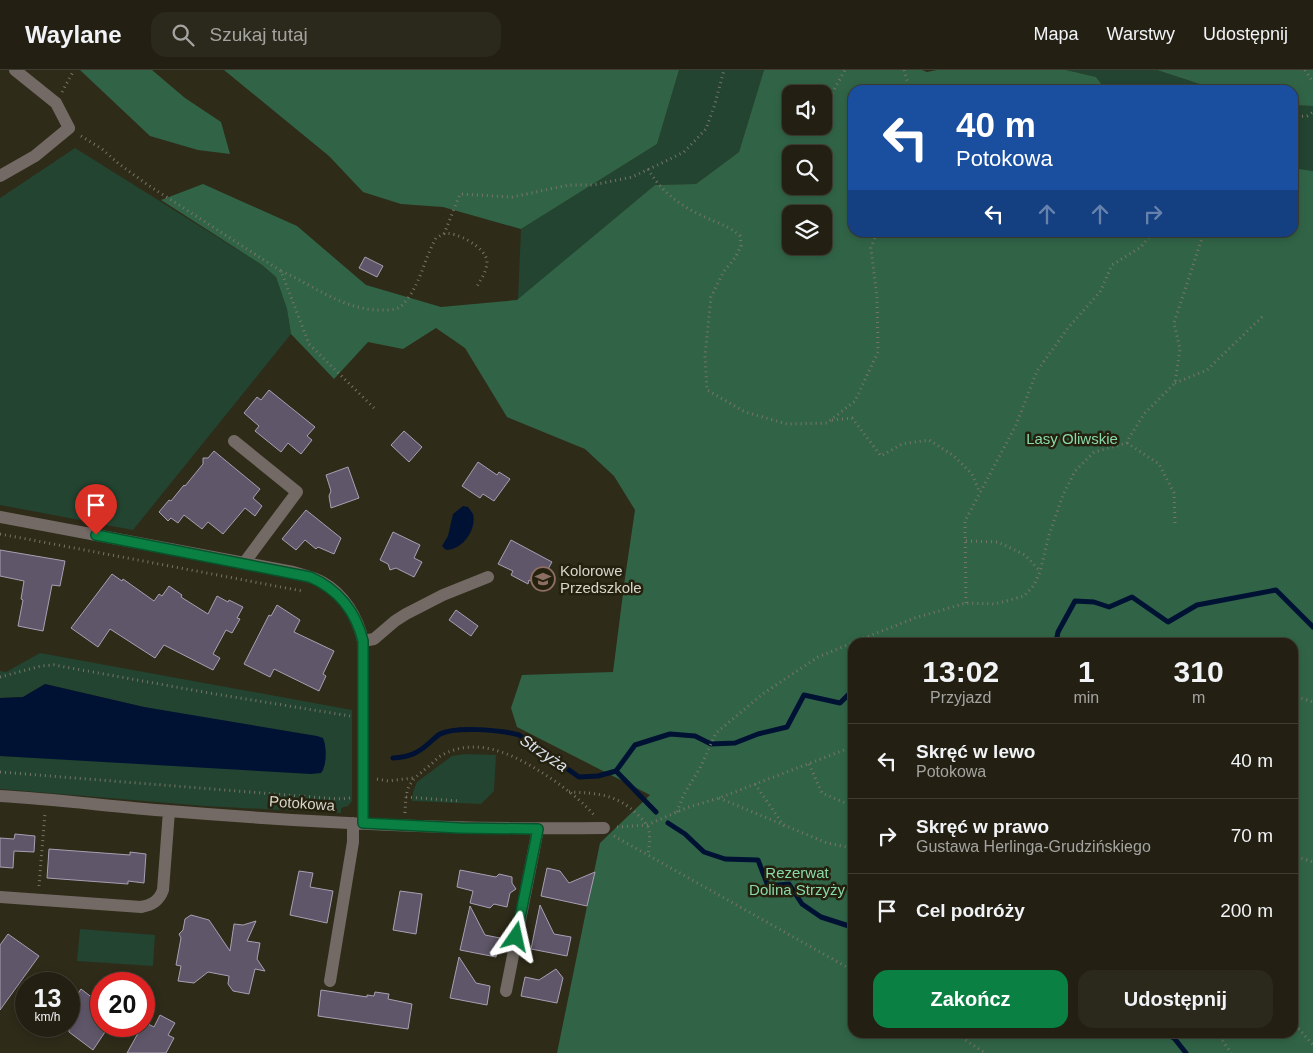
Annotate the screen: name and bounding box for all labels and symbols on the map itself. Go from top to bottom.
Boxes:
park label: Lasy Oliwskie [1026,430,1118,447]
pin [75,484,117,535]
place label: Kolorowe Przedszkole [560,562,642,596]
school or university icon: Kolorowe Przedszkole [530,566,556,592]
water label: Strzyża [517,731,571,775]
street label: Potokowa [269,792,336,814]
park label: Rezerwat Dolina Strzyży [749,864,845,898]
position arrow [489,910,541,962]
speed limit sign: 20 [90,972,155,1037]

